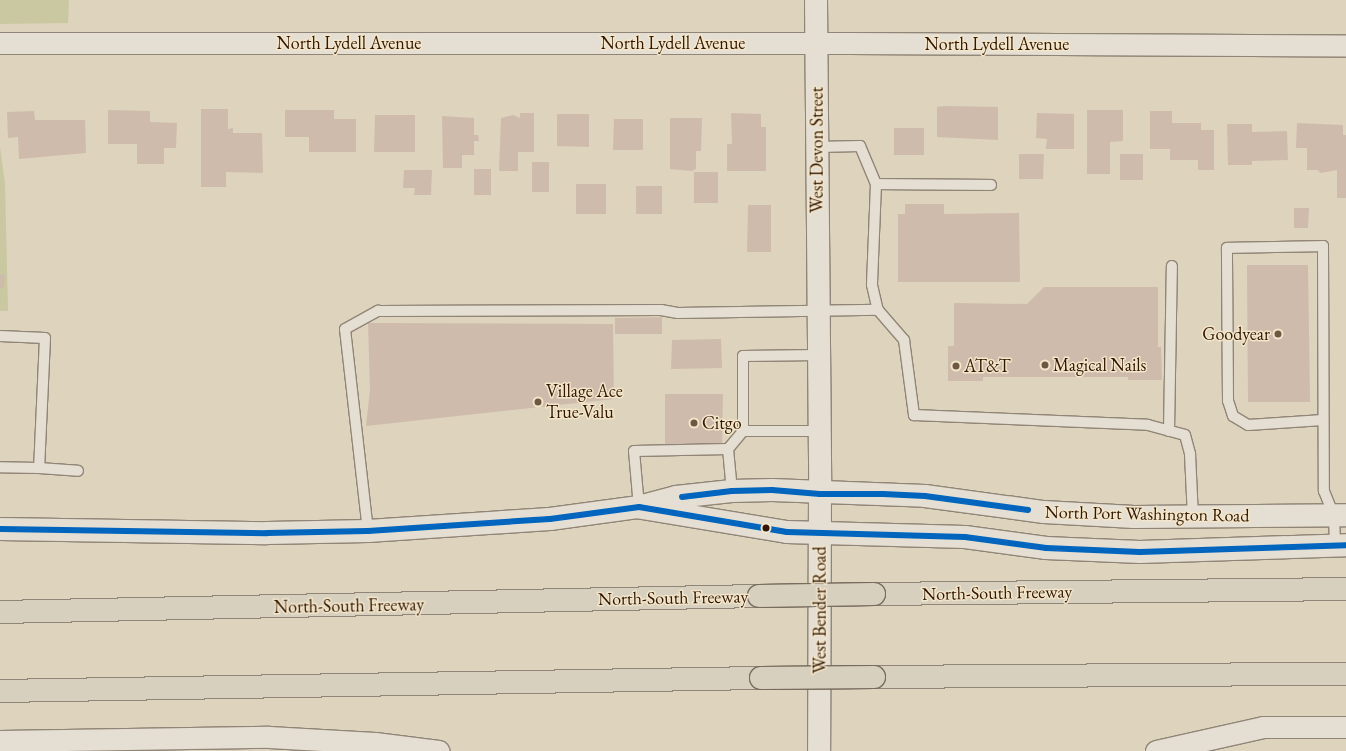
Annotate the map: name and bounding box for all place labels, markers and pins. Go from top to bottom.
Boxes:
place label: Goodyear [1202,323,1270,345]
marker: Goodyear [1273,329,1283,339]
place label: Magical Nails [1053,354,1146,376]
place label: AT&T [964,355,1010,377]
marker: Magical Nails [1040,360,1050,370]
marker: AT&T [951,361,961,371]
place label: Village Ace True-Valu [546,381,623,424]
marker: Village Ace True-Valu [533,397,543,407]
place label: Citgo [702,412,742,434]
marker: Citgo [689,418,699,428]
unlabelled marker [761,523,771,533]

